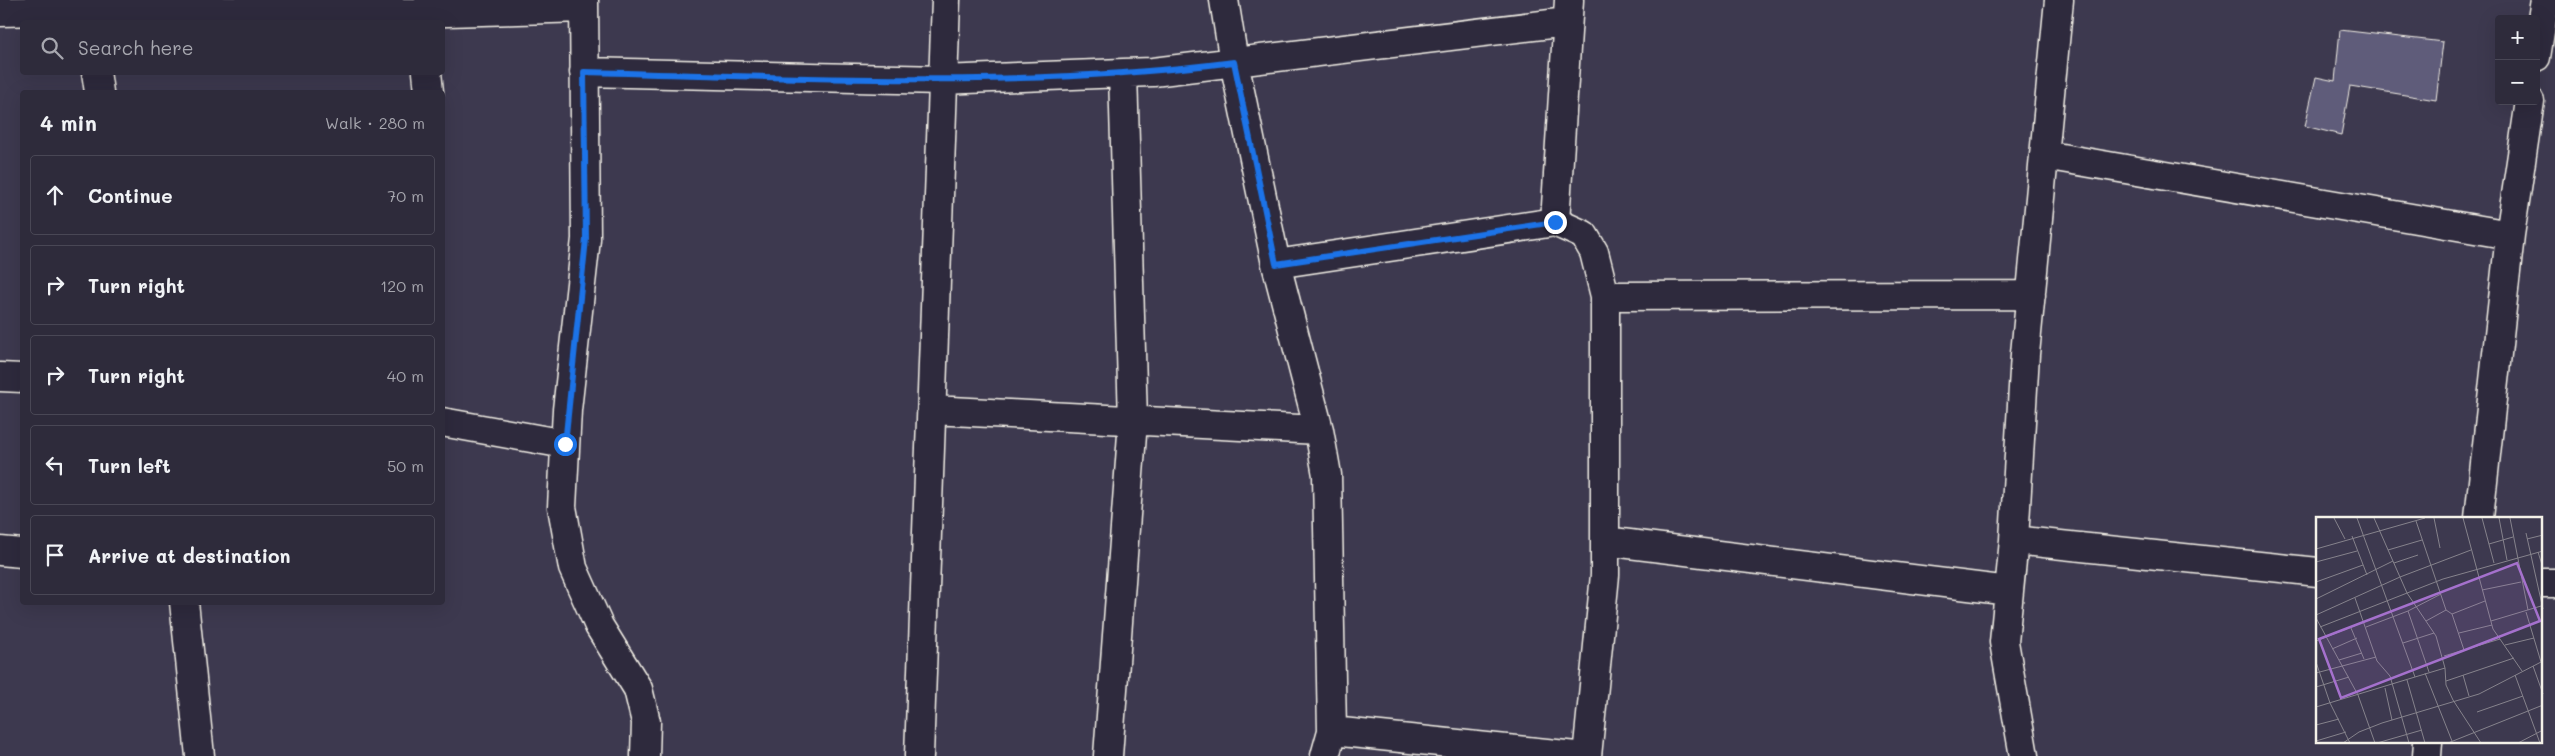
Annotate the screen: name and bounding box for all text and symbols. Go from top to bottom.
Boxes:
map controls [2495,15,2540,105]
button: + [2495,15,2540,60]
search box [20,20,445,75]
icon: search [38,34,66,62]
text: Search here [78,35,194,60]
button: − [2495,60,2540,105]
text: 4 min [40,109,97,136]
text: Walk · 280 m [325,112,425,133]
icon: ahead [41,181,69,209]
text: Continue [88,183,173,208]
text: 70 m [387,185,424,206]
route end [1544,211,1567,234]
icon: right [41,271,69,299]
text: Turn right [88,273,185,298]
text: 120 m [380,275,424,296]
icon: right [41,361,69,389]
text: Turn right [88,363,185,388]
text: 40 m [387,365,424,386]
route start [554,433,577,456]
icon: left [41,451,69,479]
text: Turn left [88,453,171,478]
text: 50 m [387,455,424,476]
inset map [2316,517,2542,744]
icon: arrive [41,541,69,569]
text: Arrive at destination [88,543,291,568]

